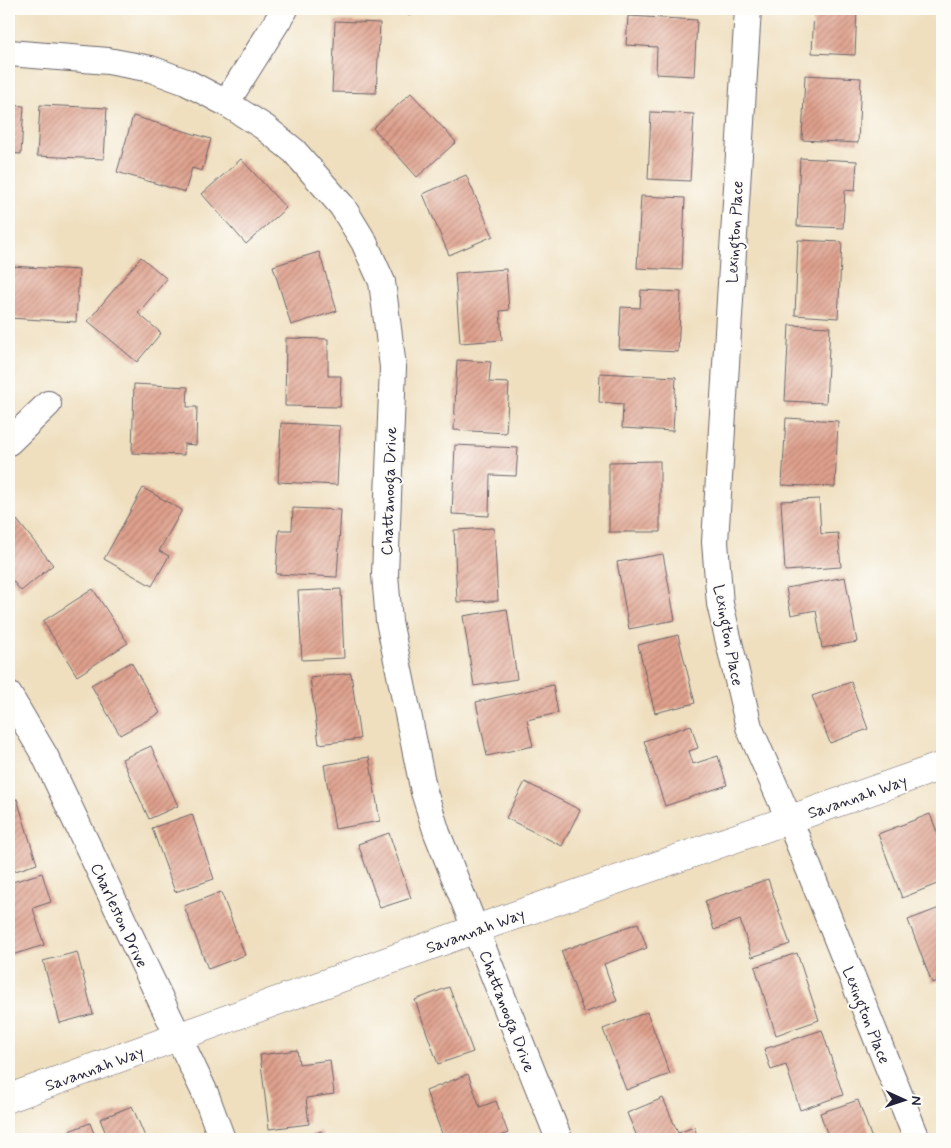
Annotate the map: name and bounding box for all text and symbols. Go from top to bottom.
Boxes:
street label: Lexington Place [722,180,750,284]
street label: Chattanooga Drive [377,426,403,556]
street label: Lexington Place [706,583,748,688]
street label: Savannah Way [805,771,910,824]
street label: Charleston Drive [85,860,152,971]
street label: Savannah Way [423,904,528,959]
street label: Chattanooga Drive [473,948,540,1076]
street label: Lexington Place [836,964,895,1068]
street label: Savannah Way [42,1042,147,1097]
north arrow [878,1076,928,1126]
text: N [907,1095,925,1106]

